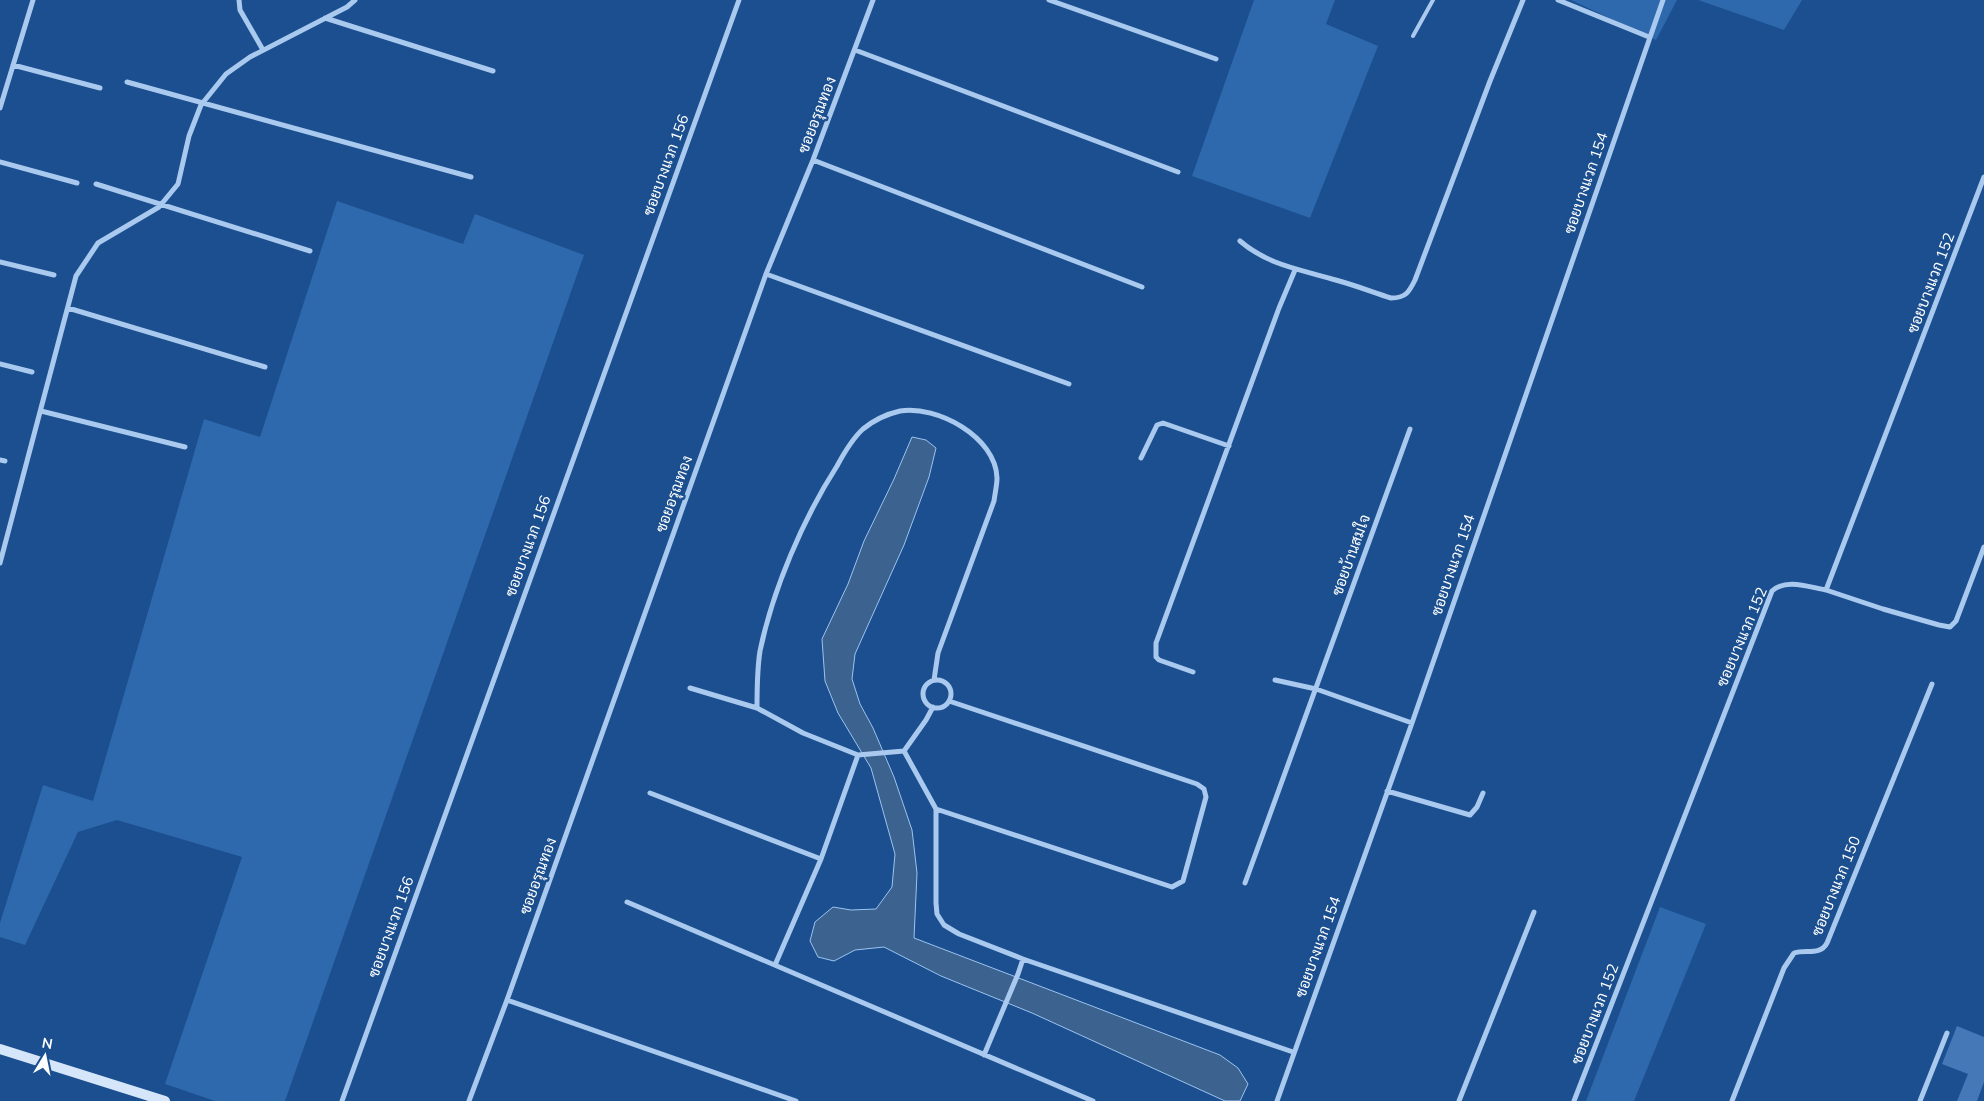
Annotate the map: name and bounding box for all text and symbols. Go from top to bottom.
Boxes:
street label: ซอยอรุณทอง [793,74,842,157]
street label: ซอยบางแวก 156 [638,112,693,218]
street label: ซอยบางแวก 154 [1559,129,1612,236]
street label: ซอยบางแวก 152 [1903,230,1958,336]
street label: ซอยอรุณทอง [651,453,698,536]
street label: ซอยบางแวก 156 [500,493,555,599]
street label: ซอยบางแวก 154 [1426,511,1479,618]
street label: ซอยบ้านสมใจ [1327,512,1374,598]
street label: ซอยบางแวก 152 [1712,584,1771,689]
street label: ซอยบางแวก 150 [1807,833,1864,939]
street label: ซอยอรุณทอง [515,835,562,918]
street label: ซอยบางแวก 156 [363,874,418,980]
street label: ซอยบางแวก 154 [1290,894,1345,1000]
street label: ซอยบางแวก 152 [1567,961,1622,1067]
north arrow [20,1031,70,1081]
text: N [40,1033,54,1053]

